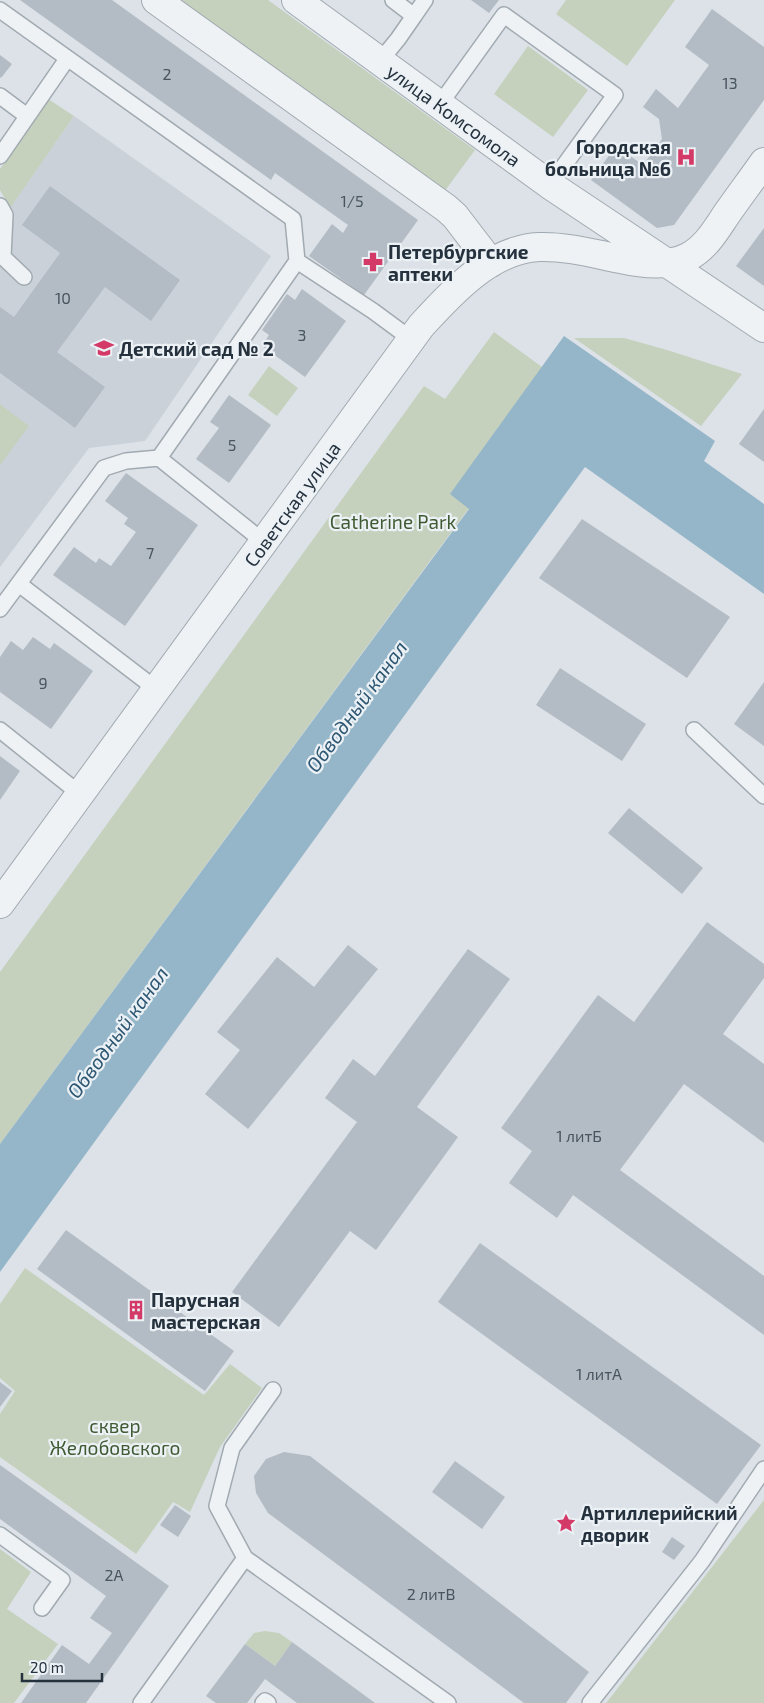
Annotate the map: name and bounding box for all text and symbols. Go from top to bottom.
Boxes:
street label: улица Комсомола [382,59,525,172]
house number: 2 [163,64,172,83]
house number: 13 [722,73,738,92]
place label: Городская больница №6 [545,135,671,180]
hospital icon: Городская больница №6 [675,146,697,168]
house number: 1/5 [340,191,364,210]
place label: Петербургские аптеки [388,240,529,285]
pharmacy icon: Петербургские аптеки [362,251,384,273]
house number: 10 [55,288,71,307]
house number: 3 [298,325,306,344]
school or university icon: Детский сад № 2 [93,337,115,359]
place label: Детский сад № 2 [119,337,274,360]
house number: 5 [228,435,236,454]
street label: Советская улица [239,437,346,572]
park label: Catherine Park [330,510,457,533]
house number: 7 [146,543,154,562]
water label: Обводный канал [300,636,412,776]
house number: 9 [38,673,48,692]
water label: Обводный канал [61,962,173,1102]
house number: 1 литБ [556,1126,602,1145]
place label: Парусная мастерская [151,1288,260,1333]
building icon: Парусная мастерская [125,1299,147,1321]
house number: 1 литА [576,1364,622,1383]
park label: сквер Желобовского [50,1414,180,1459]
place label: Артиллерийский дворик [581,1501,738,1546]
place icon: Артиллерийский дворик [555,1512,577,1534]
house number: 2А [105,1565,124,1584]
house number: 2 литВ [407,1584,455,1603]
scale bar [22,1650,102,1682]
text: 20 m [30,1658,64,1676]

